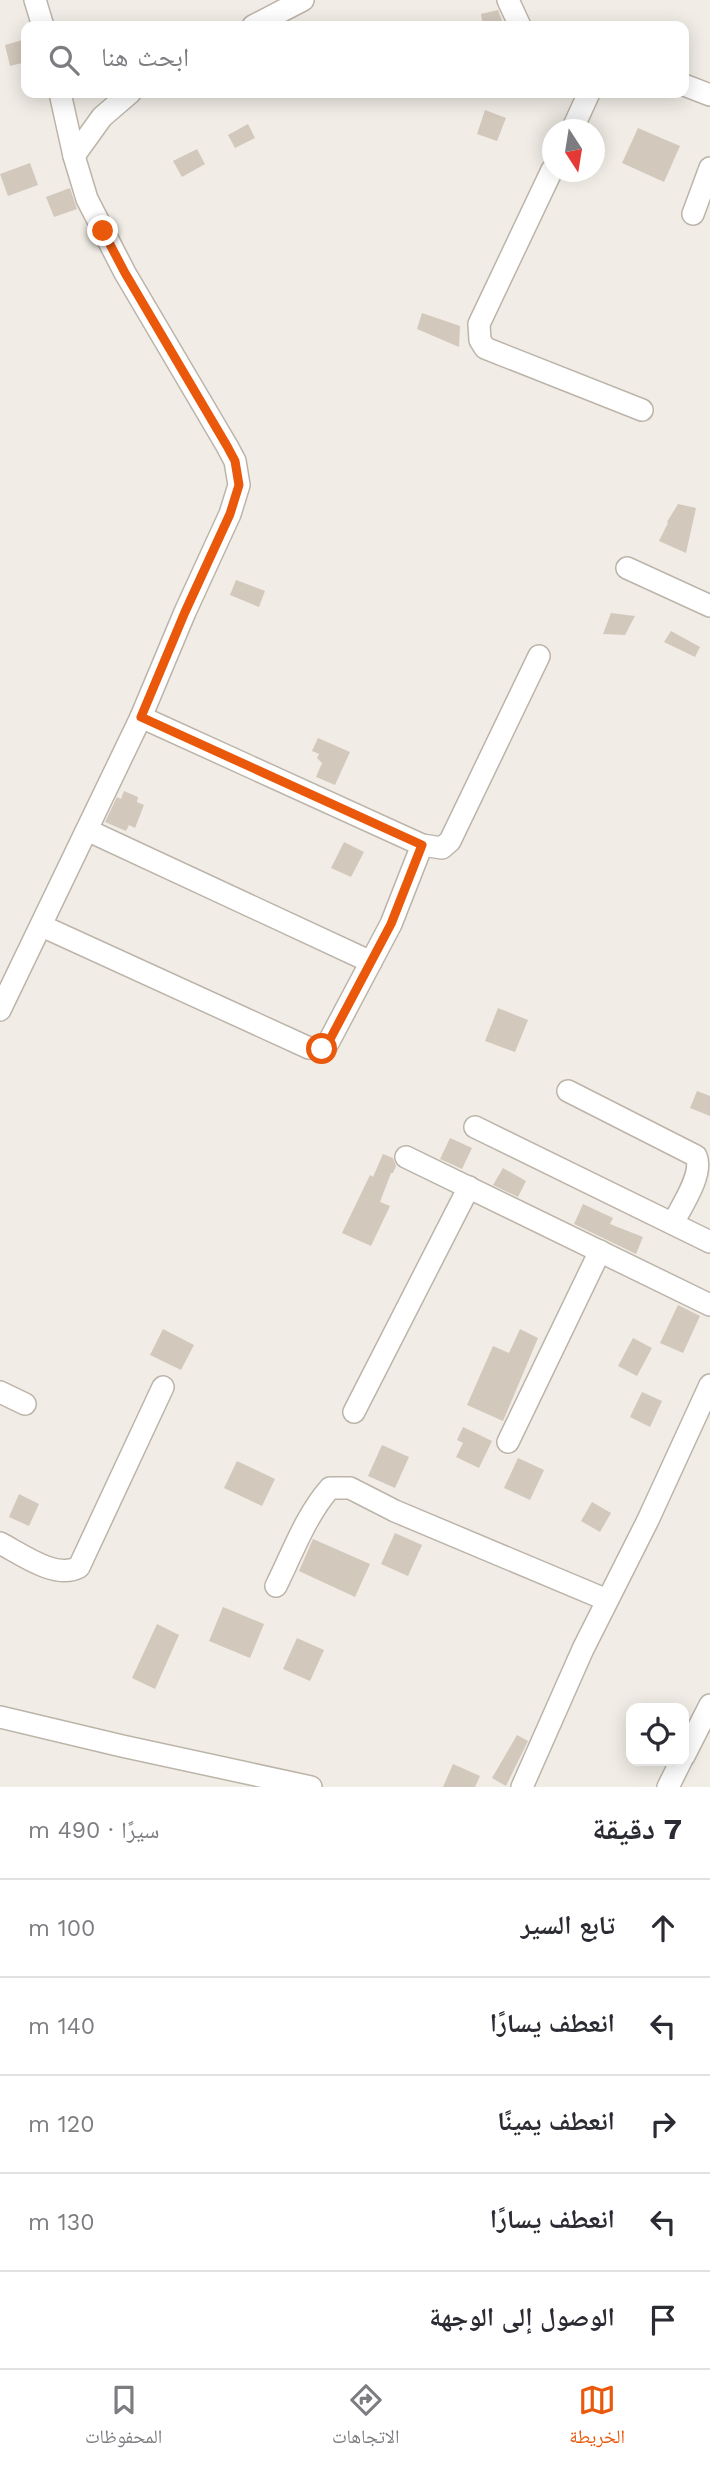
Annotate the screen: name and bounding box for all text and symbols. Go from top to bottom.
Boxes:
search box [21,21,689,98]
icon: search [45,41,83,79]
text: ابحث هنا [101,42,189,72]
north arrow [542,119,605,182]
route end [87,215,118,246]
route start [306,1033,337,1064]
map controls [626,1703,689,1766]
button: locate [626,1703,689,1766]
text: 7 دقيقة [592,1811,682,1846]
text: سيرًا · 490 m [28,1817,159,1844]
icon: ahead [644,1909,682,1947]
text: تابع السير [521,1910,615,1940]
text: 100 m [28,1915,95,1942]
icon: left [644,2007,682,2045]
text: انعطف يسارًا [490,2008,615,2038]
text: 140 m [28,2013,95,2040]
icon: right [644,2105,682,2143]
text: انعطف يمينًا [497,2106,615,2136]
text: 120 m [28,2111,94,2138]
icon: left [644,2203,682,2241]
text: انعطف يسارًا [490,2204,615,2234]
text: 130 m [28,2209,94,2236]
icon: arrive [644,2301,682,2339]
text: الوصول إلى الوجهة [429,2302,615,2332]
tab: المحفوظات [85,2381,162,2455]
tab: الاتجاهات [332,2381,399,2455]
tab: الخريطة [569,2381,625,2455]

